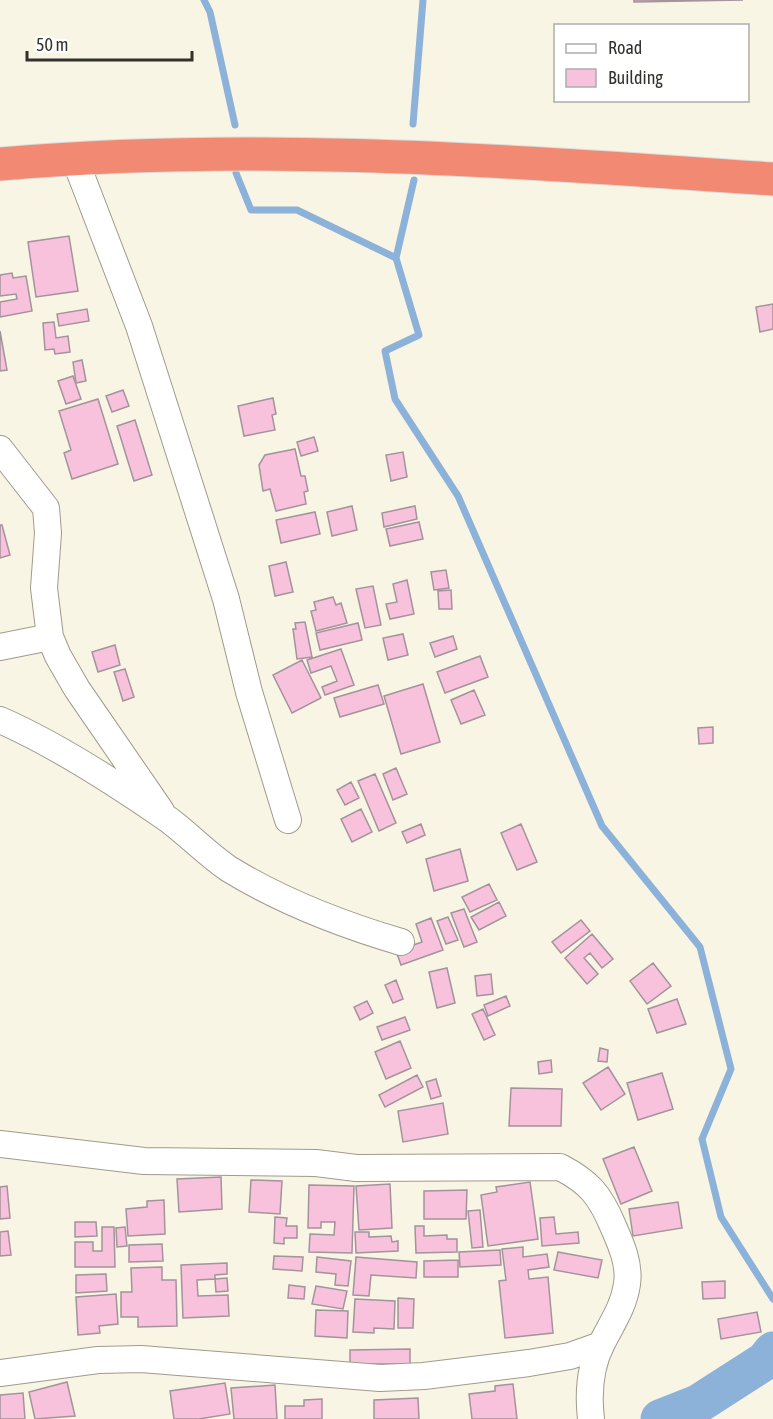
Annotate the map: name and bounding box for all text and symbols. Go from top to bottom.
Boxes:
scale bar [27,24,192,62]
legend [554,24,749,102]
text: 50 m [36,34,68,55]
text: Road [608,37,642,58]
text: Building [608,67,663,88]

